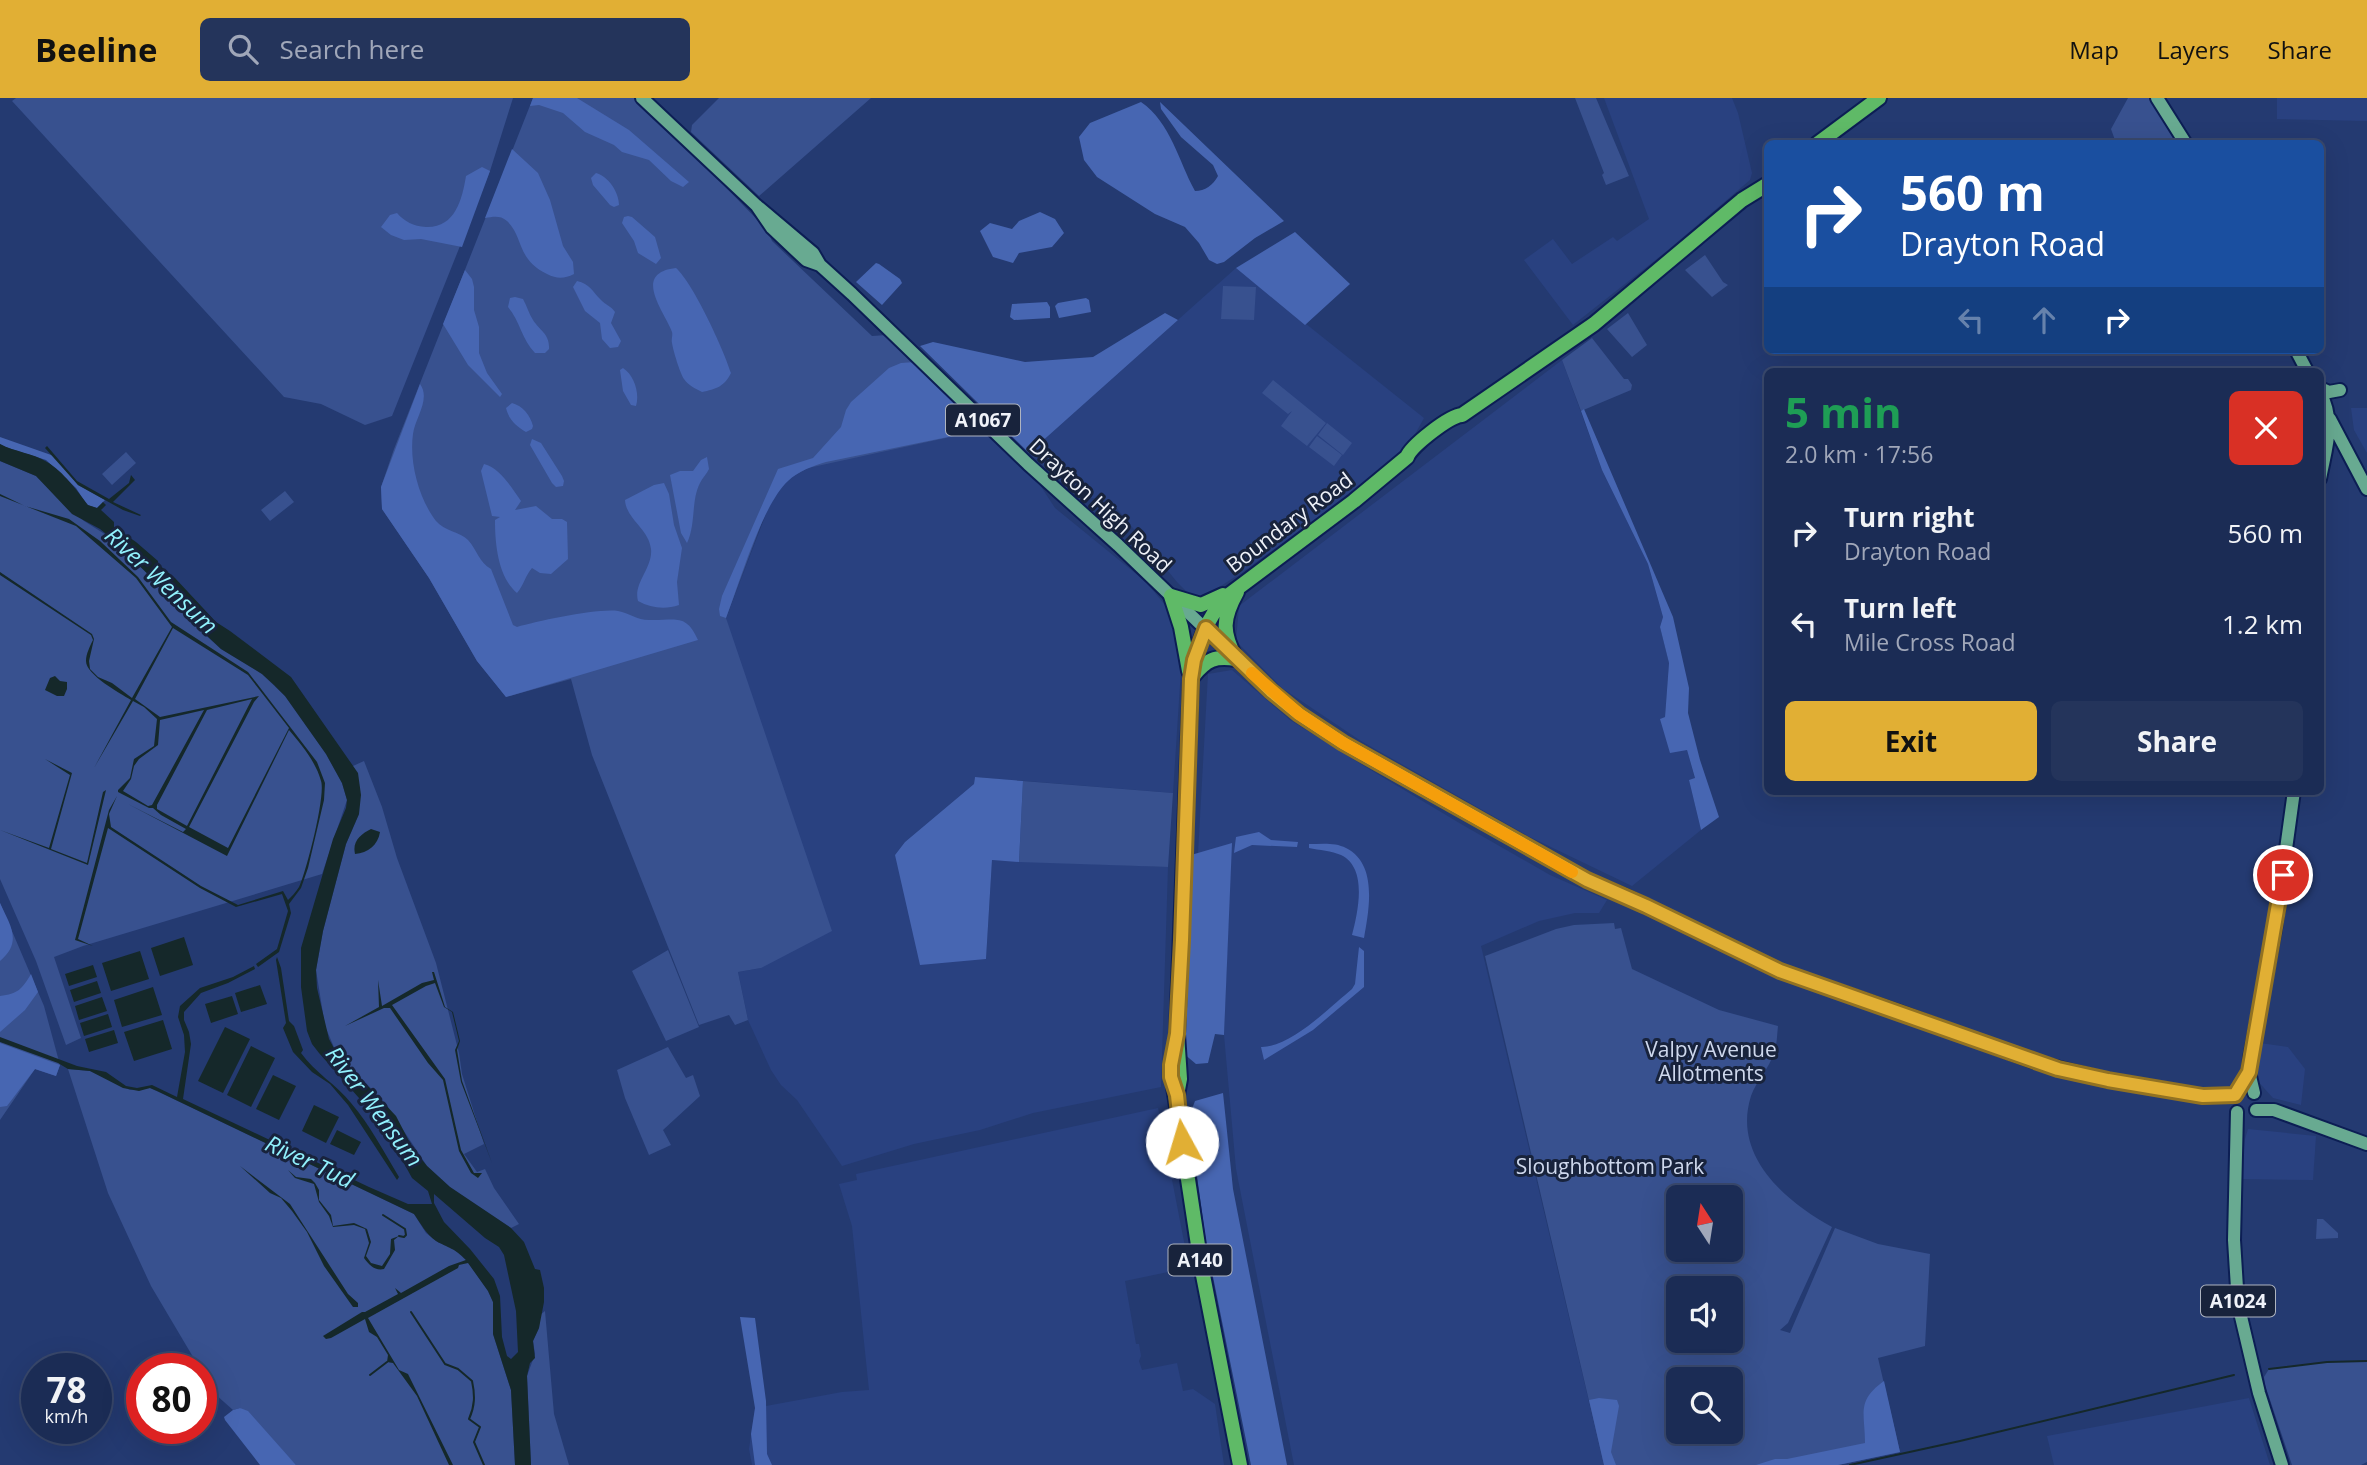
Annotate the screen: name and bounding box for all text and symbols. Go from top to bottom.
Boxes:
search box [200,18,690,81]
text: Beeline [35,27,158,72]
icon: search [224,30,262,68]
text: Search here [280,31,424,67]
text: Map [2069,33,2119,66]
text: Layers [2157,33,2230,66]
text: Share [2268,33,2332,66]
text: 560 m [1900,159,2045,225]
icon: right [1785,168,1876,259]
text: Drayton Road [1900,222,2105,265]
icon: left [1952,301,1990,339]
icon: ahead [2025,301,2063,339]
icon: right [2098,301,2136,339]
text: 5 min [1785,383,1902,440]
button: close [2229,391,2303,465]
road number: A1067 [946,404,1020,436]
street label: Drayton High Road [1024,432,1178,578]
text: 2.0 km · 17:56 [1785,438,1933,470]
street label: Boundary Road [1220,465,1358,579]
text: Turn right [1844,499,1975,535]
icon: right [1785,514,1823,552]
text: 560 m [2228,515,2303,551]
water label: River Wensum [99,519,225,641]
text: Drayton Road [1844,535,1991,567]
text: Turn left [1844,590,1956,626]
icon: left [1785,605,1823,643]
text: 1.2 km [2222,606,2303,642]
text: Mile Cross Road [1844,626,2016,658]
button: Exit [1785,701,2037,781]
button: Share [2051,701,2303,781]
pin [2253,845,2313,905]
icon: arrive [2264,856,2302,894]
park label: Valpy Avenue Allotments [1645,1035,1777,1087]
water label: River Wensum [319,1039,431,1173]
position arrow [1145,1105,1219,1179]
water label: River Tud [261,1127,360,1196]
park label: Sloughbottom Park [1516,1152,1704,1180]
north arrow [1666,1185,1743,1262]
map controls [1666,1185,1743,1444]
road number: A140 [1168,1244,1232,1276]
button: sound [1666,1276,1743,1353]
road number: A1024 [2201,1286,2275,1316]
speed limit sign: 80 [126,1353,217,1444]
text: 78 [46,1366,87,1413]
button: search [1666,1367,1743,1444]
text: km/h [45,1404,88,1428]

